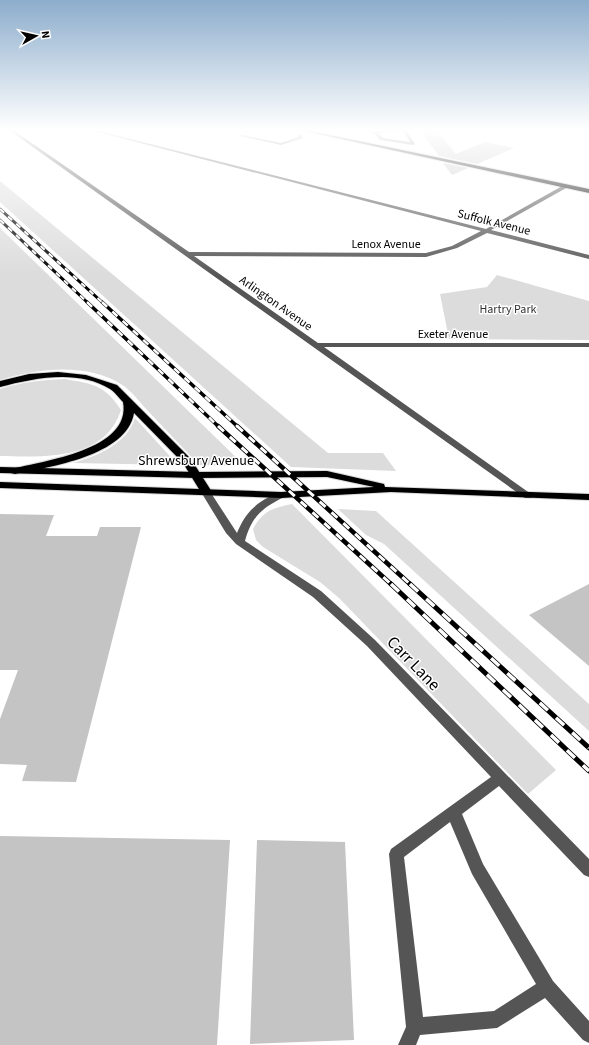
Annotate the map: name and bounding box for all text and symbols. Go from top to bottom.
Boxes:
north arrow [16,16,56,56]
text: N [37,30,53,39]
street label: Suffolk Avenue [456,205,532,240]
street label: Lenox Avenue [351,236,421,253]
street label: Arlington Avenue [236,272,316,335]
park label: Hartry Park [480,301,537,318]
street label: Exeter Avenue [418,326,488,343]
street label: Shrewsbury Avenue [138,451,254,471]
street label: Carr Lane [381,631,446,697]

